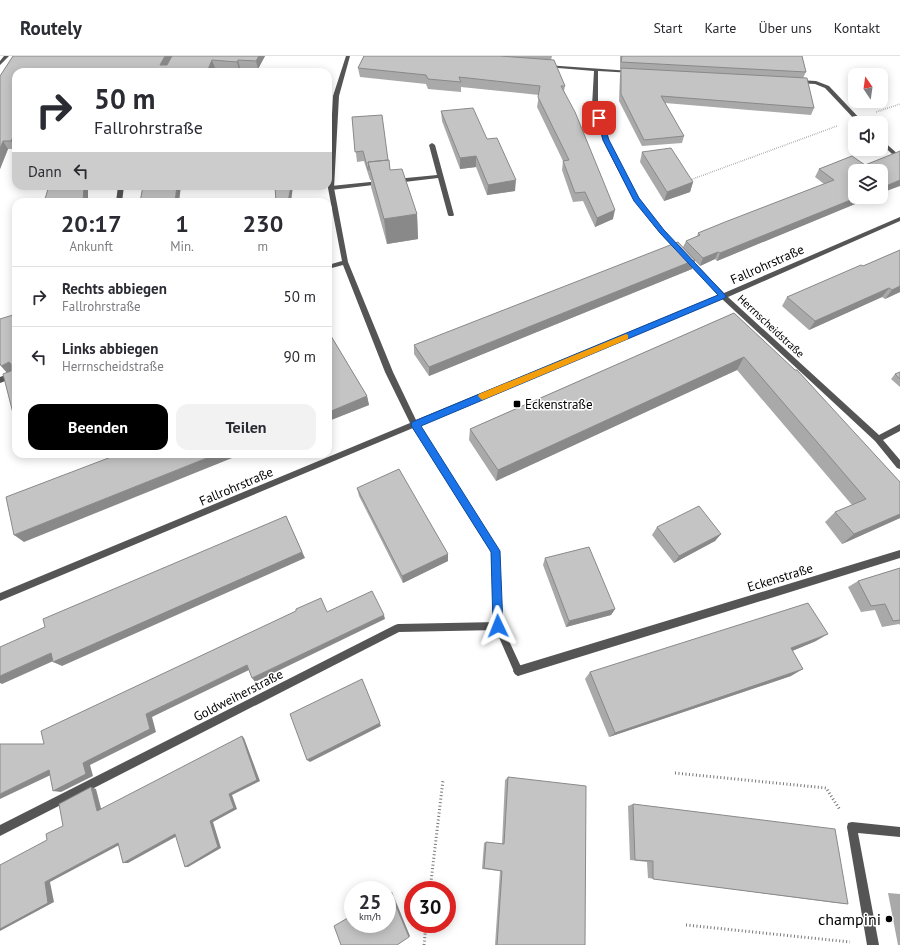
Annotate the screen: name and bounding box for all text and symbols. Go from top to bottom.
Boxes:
text: Routely [20,16,82,40]
text: Start [653,19,682,37]
text: Karte [704,19,736,37]
text: Über uns [758,19,812,37]
text: Kontakt [834,19,880,37]
north arrow [848,68,888,108]
map controls [848,68,888,204]
text: 50 m [94,80,155,117]
icon: right [28,84,80,136]
pin [582,101,616,135]
icon: arrive [588,107,610,129]
text: Fallrohrstraße [94,116,203,139]
button: sound [848,116,888,156]
icon: left [70,160,92,182]
text: Dann [28,162,62,181]
button: layers [848,164,888,204]
text: 20:17 [61,208,122,239]
text: 1 [175,208,189,239]
text: 230 [242,208,283,239]
text: Ankunft [69,238,113,255]
text: Min. [170,238,194,255]
text: m [258,238,268,255]
street label: Fallrohrstraße [728,241,807,288]
text: Rechts abbiegen [62,279,167,298]
icon: right [28,286,50,308]
text: 50 m [283,287,316,306]
street label: Herrnscheidstraße [735,291,808,361]
text: Fallrohrstraße [62,298,141,315]
text: Links abbiegen [62,339,158,358]
icon: left [28,346,50,368]
text: 90 m [283,347,316,366]
text: Herrnscheidstraße [62,358,164,375]
place label: Eckenstraße [525,396,593,413]
marker: Eckenstraße [512,399,522,409]
button: Beenden [28,404,168,450]
button: Teilen [176,404,316,450]
street label: Fallrohrstraße [197,463,276,510]
street label: Eckenstraße [745,559,815,595]
position arrow [477,605,519,647]
street label: Goldweiherstraße [191,666,286,725]
speed limit sign: 30 [404,881,456,933]
text: 25 [359,889,381,915]
place label: champini [818,909,881,929]
text: km/h [359,910,381,923]
marker: champini [884,914,894,924]

